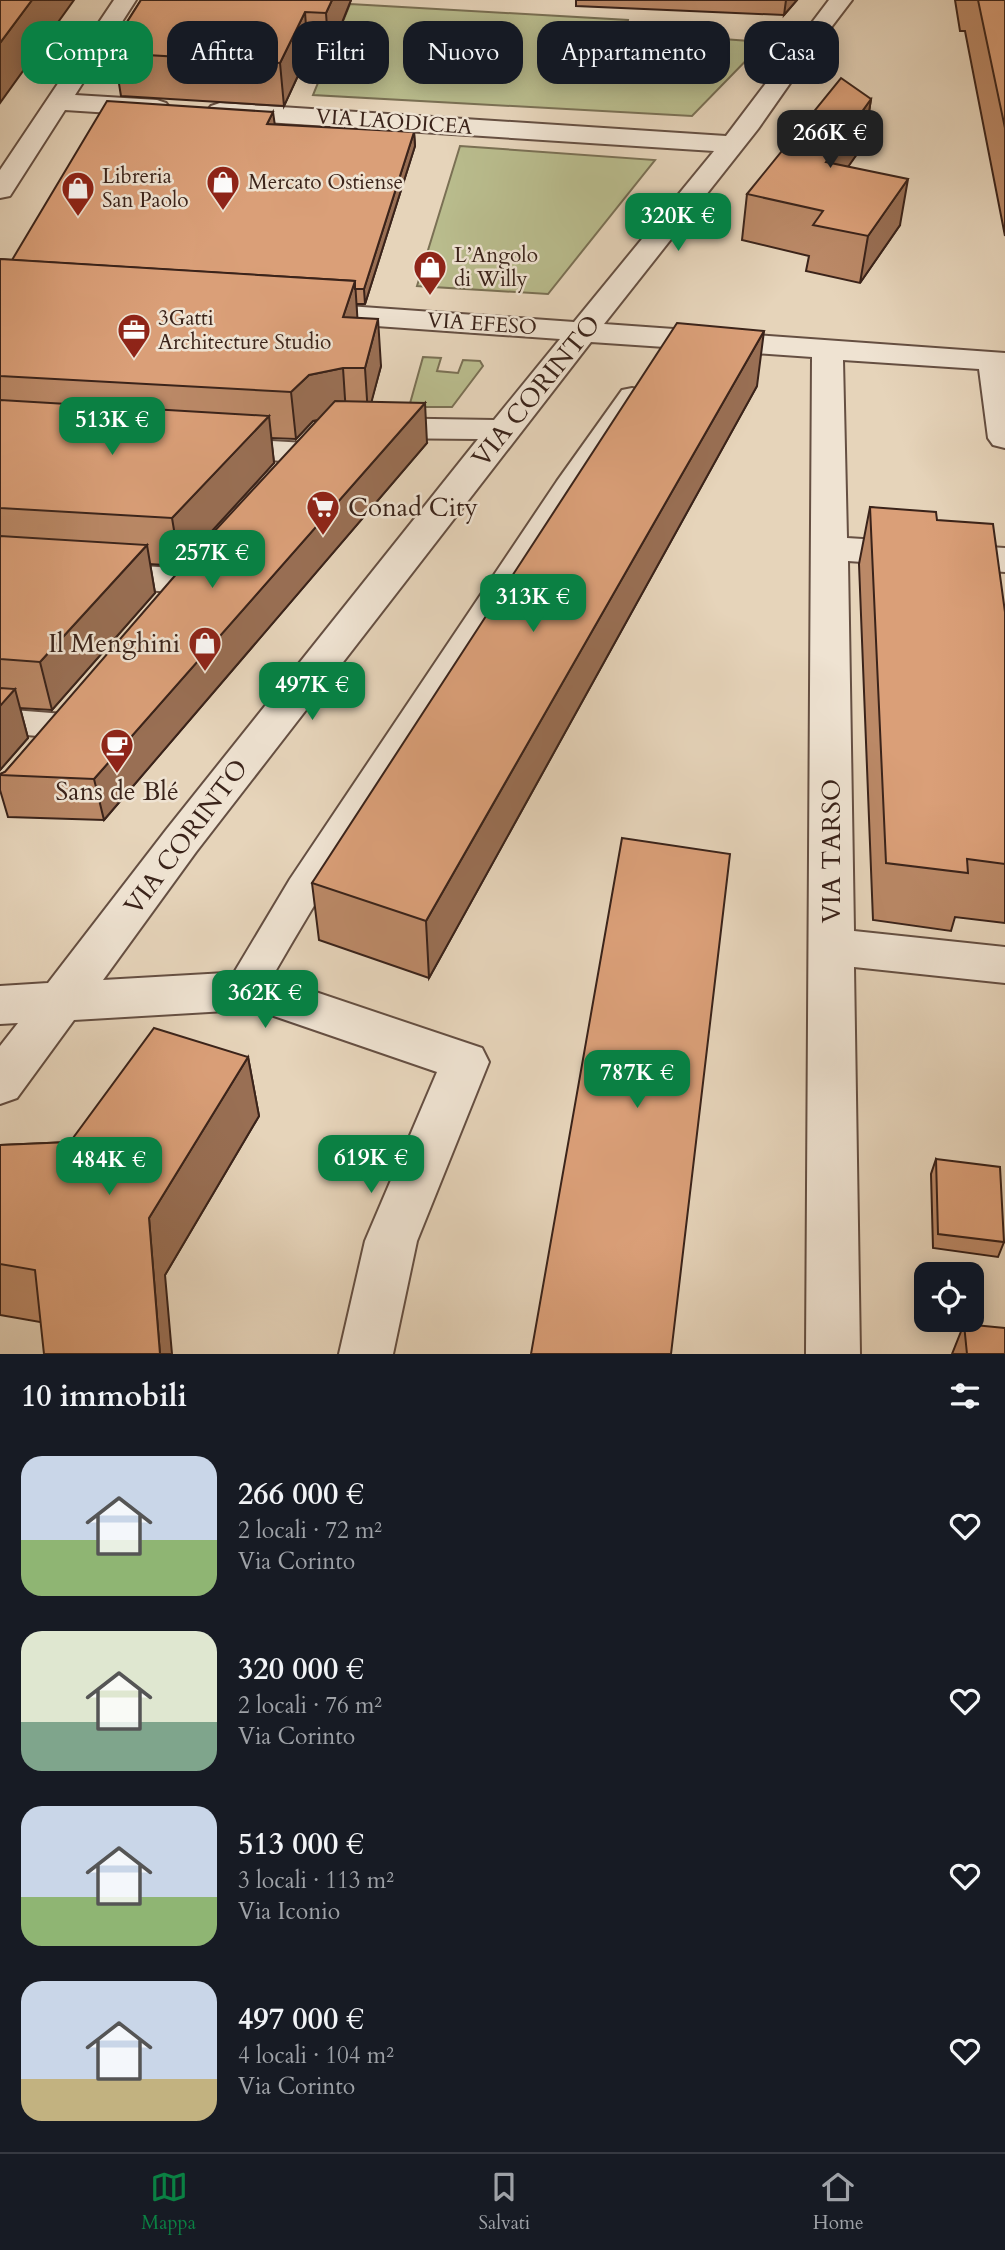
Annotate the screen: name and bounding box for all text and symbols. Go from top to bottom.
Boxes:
chip: Compra [21,21,153,84]
chip: Affitta [167,21,278,84]
chip: Filtri [292,21,389,84]
chip: Nuovo [403,21,523,84]
chip: Appartamento [537,21,730,84]
chip: Casa [744,21,839,84]
street label: VIA LAODICEA [315,102,473,142]
pin: 266K € [773,110,887,170]
text: 266K € [793,117,867,148]
place label: Libreria San Paolo [102,162,189,215]
shop icon: Mercato Ostiense [204,163,242,212]
place label: Mercato Ostiense [248,168,403,197]
shop icon: Libreria San Paolo [59,169,97,218]
pin: 320K € [621,194,735,253]
text: 320K € [641,200,715,231]
place label: L’Angolo di Willy [454,241,538,294]
shop icon: L’Angolo di Willy [411,248,449,297]
place label: 3Gatti Architecture Studio [158,304,331,357]
street label: VIA EFESO [426,306,538,342]
street label: VIA CORINTO [464,308,608,474]
office icon: 3Gatti Architecture Studio [115,311,153,360]
pin: 513K € [55,398,169,457]
text: 513K € [75,404,149,435]
supermarket icon: Conad City [304,488,342,537]
place label: Conad City [348,490,478,525]
pin: 257K € [155,530,269,590]
text: 257K € [175,537,249,568]
pin: 313K € [476,574,590,634]
text: 313K € [496,581,570,612]
shop icon: Il Menghini [186,624,224,673]
place label: Il Menghini [48,626,180,661]
pin: 497K € [255,662,369,722]
text: 497K € [275,669,349,700]
cafe icon: Sans de Blé [98,726,136,775]
street label: VIA CORINTO [116,752,256,922]
place label: Sans de Blé [55,774,179,809]
street label: VIA TARSO [814,779,849,923]
pin: 362K € [208,970,322,1030]
text: 362K € [228,977,302,1008]
pin: 787K € [580,1050,694,1110]
text: 787K € [600,1057,674,1088]
pin: 619K € [314,1136,428,1195]
pin: 484K € [52,1138,166,1197]
text: 619K € [334,1142,408,1173]
text: 484K € [72,1144,146,1175]
map controls [914,1262,984,1332]
button: locate [914,1262,984,1332]
text: 10 immobili [21,1376,187,1417]
icon: filters [946,1377,984,1415]
text: 266 000 € [238,1474,364,1515]
icon: home [77,1484,161,1568]
icon: heart [946,1507,984,1545]
text: 2 locali · 72 m² [238,1515,382,1546]
text: Via Corinto [238,1546,355,1577]
text: 320 000 € [238,1649,364,1690]
icon: home [77,1659,161,1743]
icon: heart [946,1682,984,1720]
text: 2 locali · 76 m² [238,1690,382,1721]
text: Via Corinto [238,1721,355,1752]
text: 513 000 € [238,1824,364,1865]
icon: home [77,1834,161,1918]
icon: heart [946,1857,984,1895]
text: 3 locali · 113 m² [238,1865,394,1896]
text: Via Iconio [238,1896,340,1927]
text: 497 000 € [238,1999,364,2040]
icon: home [77,2009,161,2093]
icon: heart [946,2032,984,2070]
text: 4 locali · 104 m² [238,2040,394,2071]
text: Via Corinto [238,2071,355,2102]
tab: Mappa [141,2168,196,2236]
tab: Salvati [478,2168,530,2236]
tab: Home [813,2168,864,2236]

